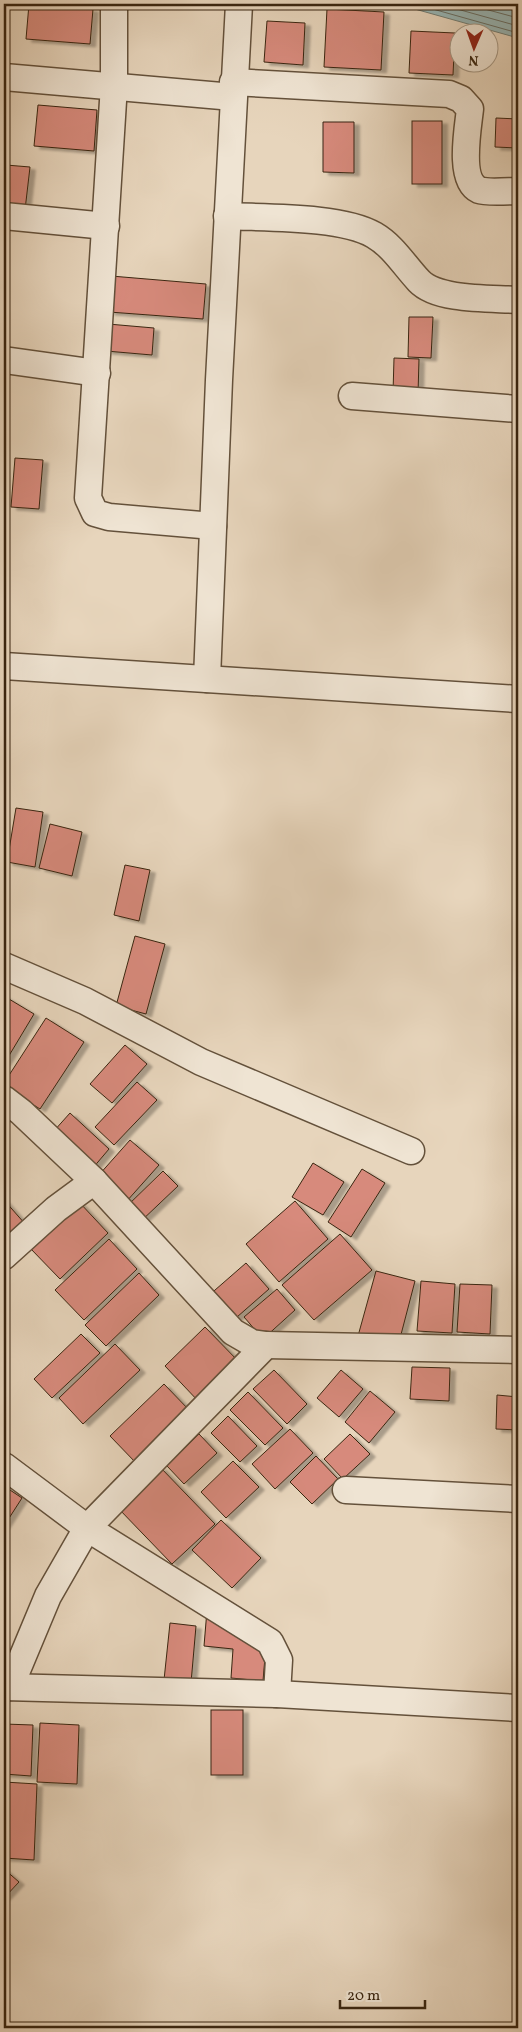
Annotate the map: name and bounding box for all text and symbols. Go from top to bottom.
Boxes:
north arrow [450,22,500,72]
text: N [468,50,479,69]
scale bar [340,1977,424,2009]
text: 20 m [347,1986,380,2007]

